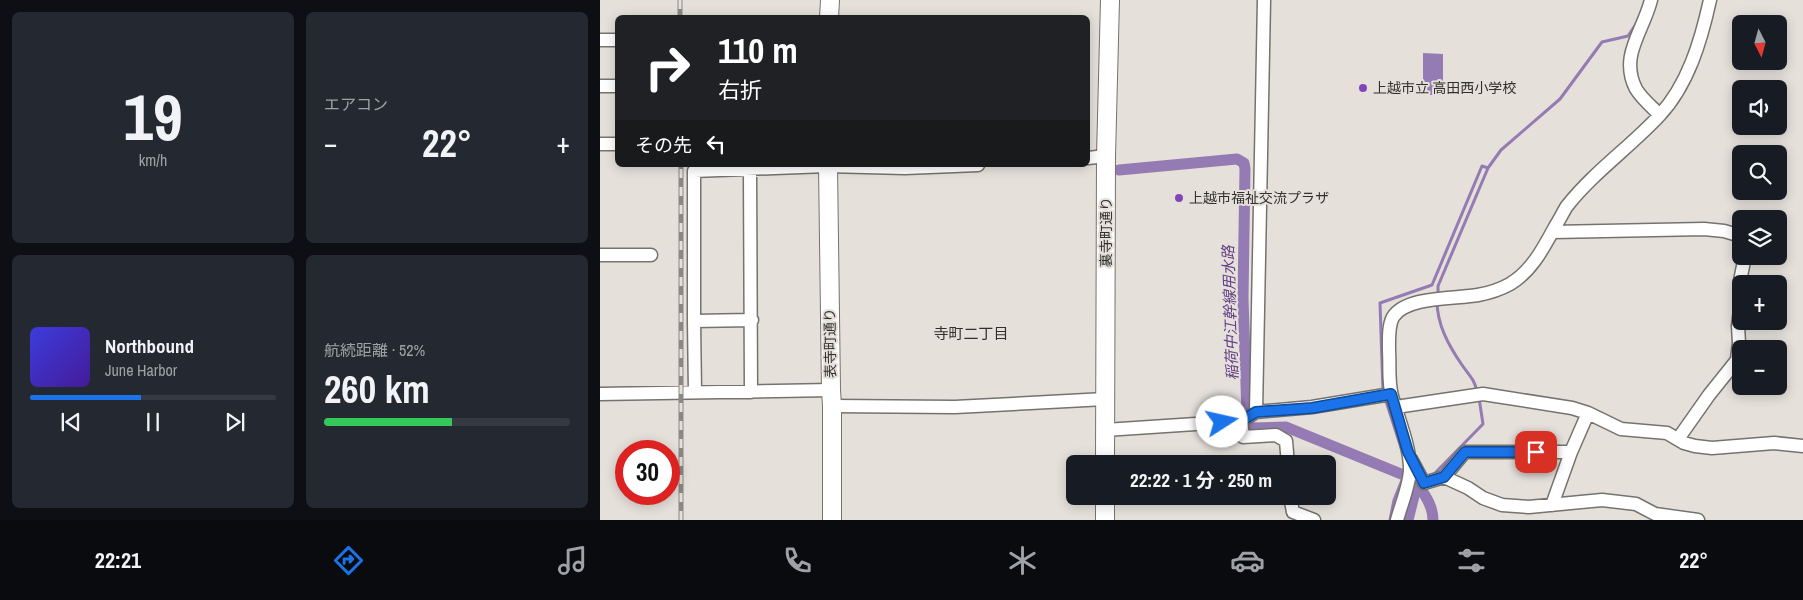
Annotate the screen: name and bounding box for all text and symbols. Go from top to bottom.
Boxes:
north arrow [1732,15,1788,70]
map controls [1732,15,1787,395]
text: 110 m [718,27,798,74]
icon: right [635,35,700,100]
text: 19 [123,73,183,160]
text: 右折 [718,75,762,105]
place label: 上越市立 高田西小学校 [1373,79,1516,97]
button: sound [1732,80,1787,135]
marker: 上越市立 高田西小学校 [1357,82,1369,94]
text: エアコン [324,93,388,115]
text: 22° [422,118,472,169]
text: − [324,124,337,162]
text: + [557,124,570,162]
icon: left [702,130,730,158]
text: その先 [635,132,692,158]
button: search [1732,145,1787,200]
text: km/h [139,149,167,171]
place label: 上越市福祉交流プラザ [1189,189,1329,207]
marker: 上越市福祉交流プラザ [1173,192,1185,204]
street label: 裏寺町通り [1097,197,1115,267]
button: layers [1732,210,1787,265]
water label: 稲荷中江幹線用水路 [1217,243,1243,381]
button: + [1732,275,1787,330]
street label: 表寺町通り [820,308,840,378]
district label: 寺町二丁目 [933,323,1009,344]
text: Northbound [105,333,194,359]
text: 航続距離 · 52% [324,339,425,361]
button: − [1732,340,1787,395]
text: June Harbor [105,359,177,381]
text: 260 km [324,364,430,415]
position arrow [1195,395,1247,447]
icon: previous [57,408,85,436]
icon: pause [139,408,167,436]
icon: next [221,408,249,436]
pin [1515,431,1557,473]
icon: arrive [1522,438,1550,466]
speed limit sign: 30 [615,440,680,505]
text: 22:22 · 1 分 · 250 m [1130,467,1272,493]
icon: directions [331,543,366,578]
icon: music [555,543,590,578]
icon: phone [780,543,815,578]
icon: climate [1005,543,1040,578]
icon: car [1230,543,1265,578]
icon: filters [1454,543,1489,578]
text: 22:21 [95,545,141,575]
text: 22° [1679,545,1708,575]

